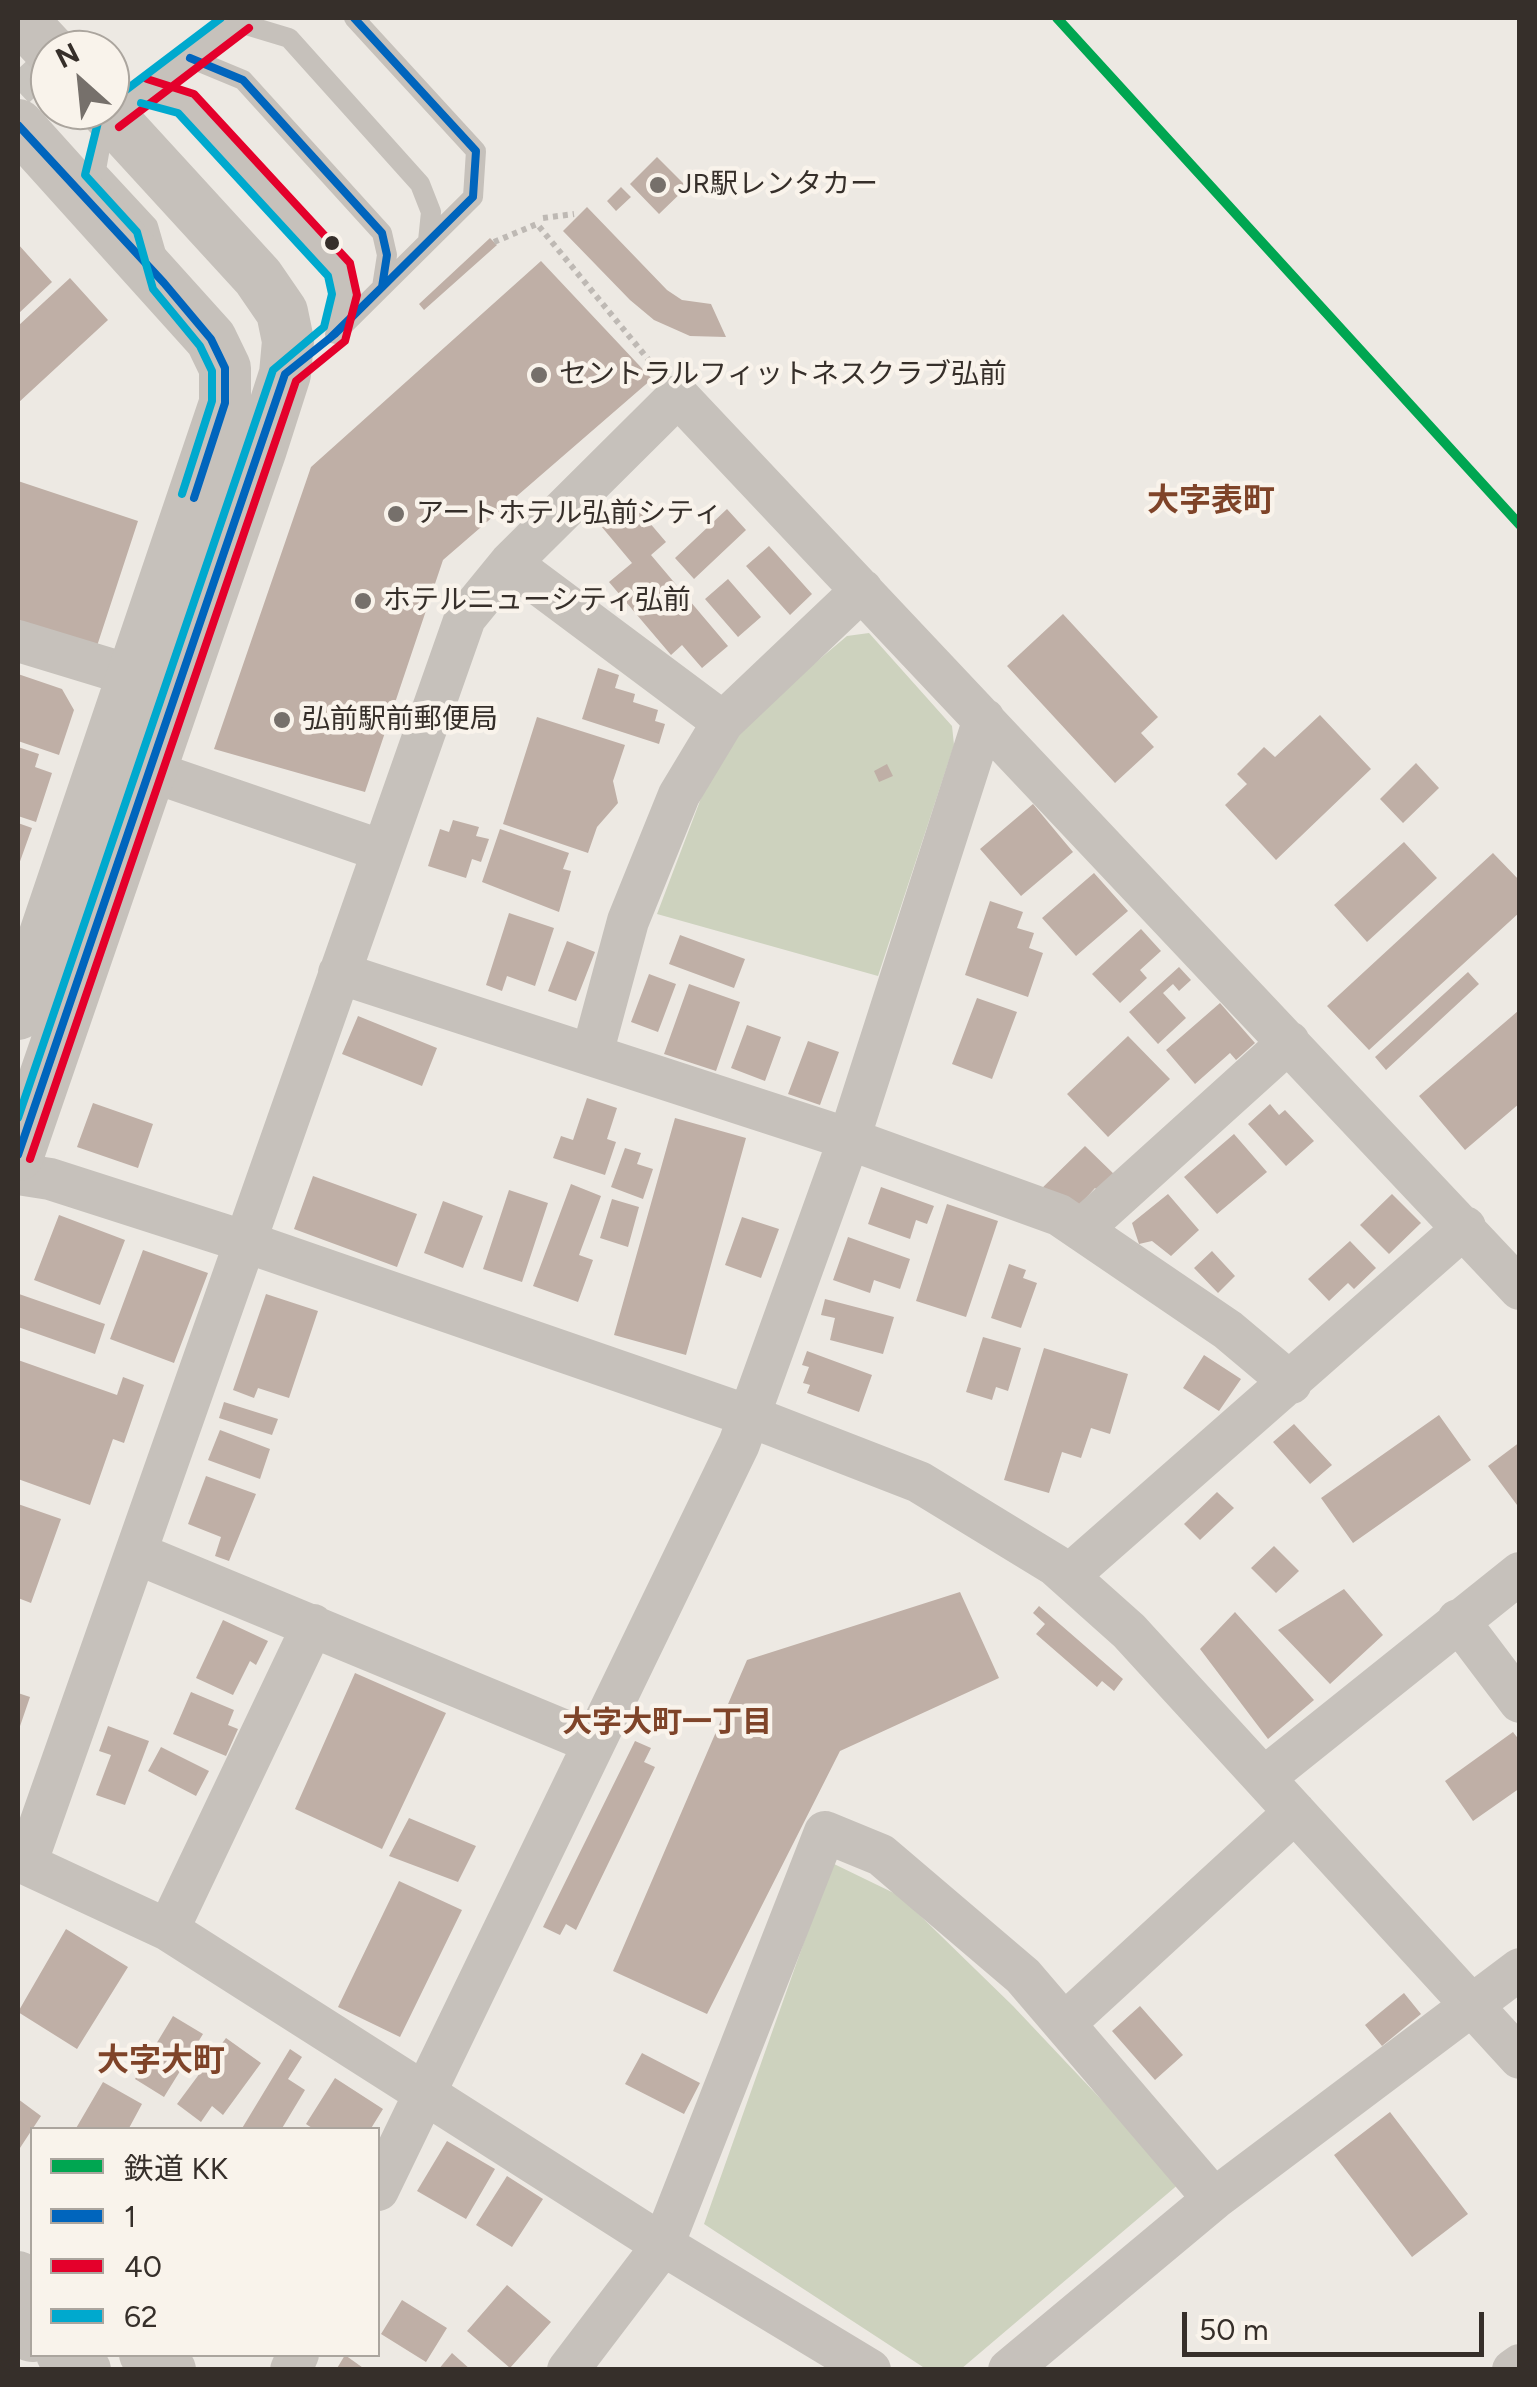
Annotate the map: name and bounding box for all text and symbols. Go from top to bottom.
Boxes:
north arrow [30,30,130,130]
text: N [50,35,85,75]
place label: JR駅レンタカー [678,168,878,202]
marker: JR駅レンタカー [647,174,669,196]
unlabelled marker [322,233,342,253]
place label: セントラルフィットネスクラブ弘前 [559,358,1007,392]
marker: セントラルフィットネスクラブ弘前 [528,364,550,386]
district label: 大字表町 [1147,483,1275,521]
place label: アートホテル弘前シティ [416,497,722,531]
marker: アートホテル弘前シティ [385,503,407,525]
place label: ホテルニューシティ弘前 [383,584,691,618]
marker: ホテルニューシティ弘前 [352,590,374,612]
place label: 弘前駅前郵便局 [302,703,498,737]
marker: 弘前駅前郵便局 [271,709,293,731]
district label: 大字大町一丁目 [562,1705,772,1741]
district label: 大字大町 [97,2043,225,2081]
legend [30,2127,380,2357]
text: 鉄道 KK [124,2150,228,2187]
text: 1 [124,2198,136,2235]
text: 40 [124,2248,162,2285]
scale bar [1187,2292,1490,2354]
text: 62 [124,2298,158,2335]
text: 50 m [1199,2311,1268,2348]

